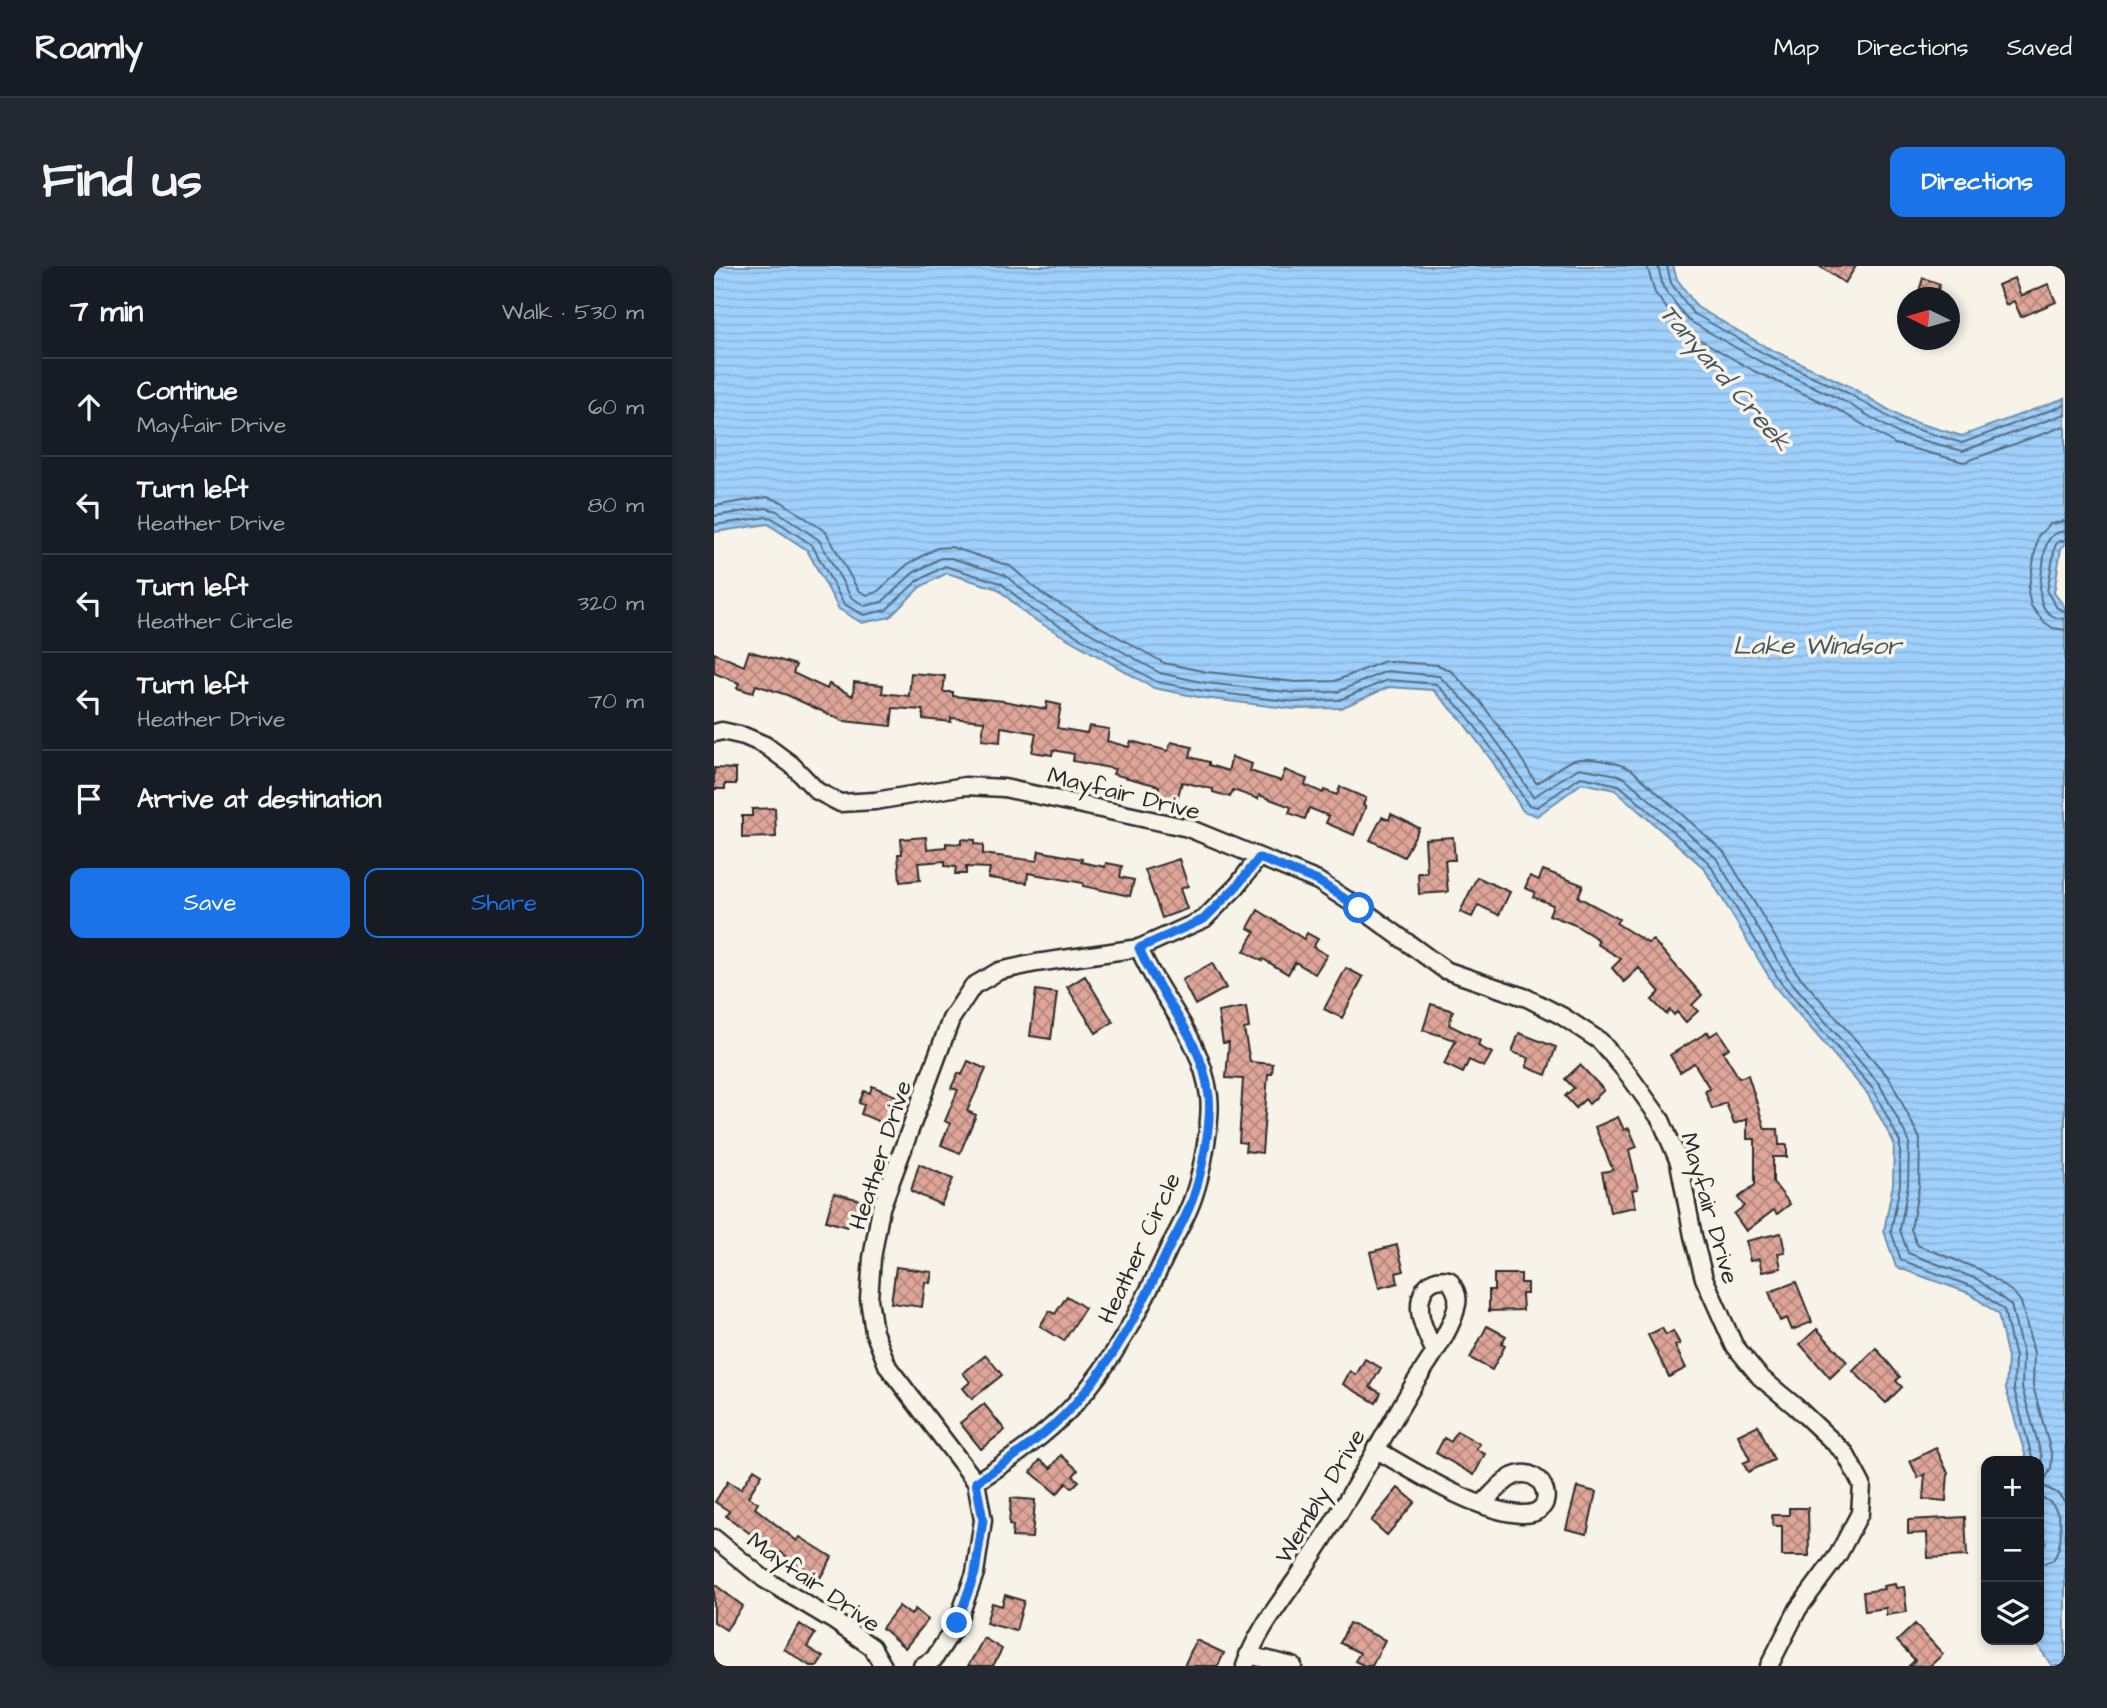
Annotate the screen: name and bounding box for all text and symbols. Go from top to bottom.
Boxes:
text: Roamly [35,25,143,71]
text: Map [1774,31,1819,65]
text: Directions [1857,31,1969,65]
text: Saved [2007,31,2072,65]
button: Directions [1890,147,2065,217]
text: Find us [42,148,202,216]
north arrow [1897,287,1960,350]
text: 7 min [70,291,143,333]
text: Walk · 530 m [502,296,644,328]
water label: Tanyard Creek [1650,296,1800,461]
text: Continue [137,373,238,409]
icon: ahead [70,388,108,426]
text: 60 m [588,391,644,423]
text: Mayfair Drive [137,409,287,441]
text: Turn left [137,471,248,507]
icon: left [70,486,108,524]
text: 80 m [587,489,644,521]
text: Heather Drive [137,507,286,539]
text: Turn left [137,569,248,605]
icon: left [70,584,108,622]
text: 320 m [578,587,644,619]
text: Heather Circle [137,605,293,637]
water label: Lake Windsor [1733,628,1904,664]
text: Turn left [137,667,248,703]
icon: left [70,682,108,720]
text: 70 m [588,685,644,717]
text: Heather Drive [137,703,286,735]
street label: Mayfair Drive [1044,759,1204,830]
icon: arrive [70,780,108,818]
text: Arrive at destination [137,781,382,817]
button: Save [70,868,350,938]
button: Share [364,868,644,938]
route start [1343,892,1374,923]
street label: Heather Drive [841,1076,921,1234]
street label: Mayfair Drive [1670,1129,1747,1288]
street label: Heather Circle [1090,1167,1190,1329]
street label: Wembly Drive [1267,1423,1375,1571]
map controls [1981,1456,2044,1645]
button: + [1981,1456,2044,1519]
button: − [1981,1519,2044,1582]
street label: Mayfair Drive [739,1524,887,1642]
button: layers [1981,1582,2044,1645]
route end [941,1607,972,1638]

